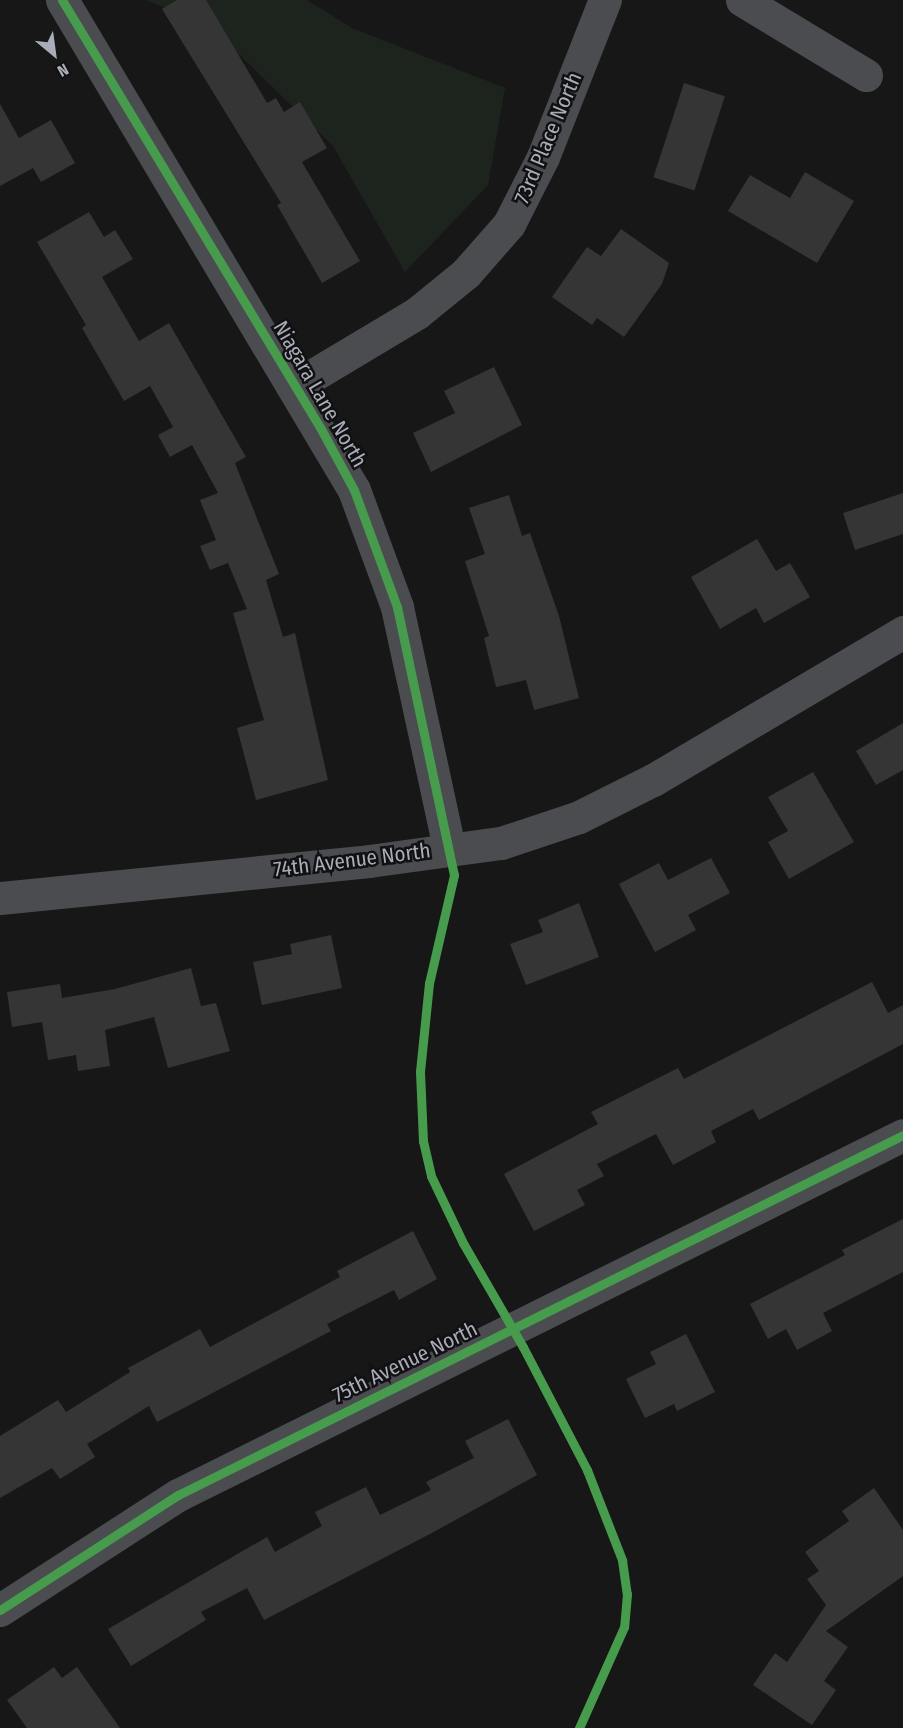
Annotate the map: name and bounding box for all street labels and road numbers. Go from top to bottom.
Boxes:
street label: 73rd Place North [509,69,587,207]
street label: Niagara Lane North [268,316,372,472]
street label: 74th Avenue North [272,838,432,882]
street label: 75th Avenue North [329,1316,481,1408]

